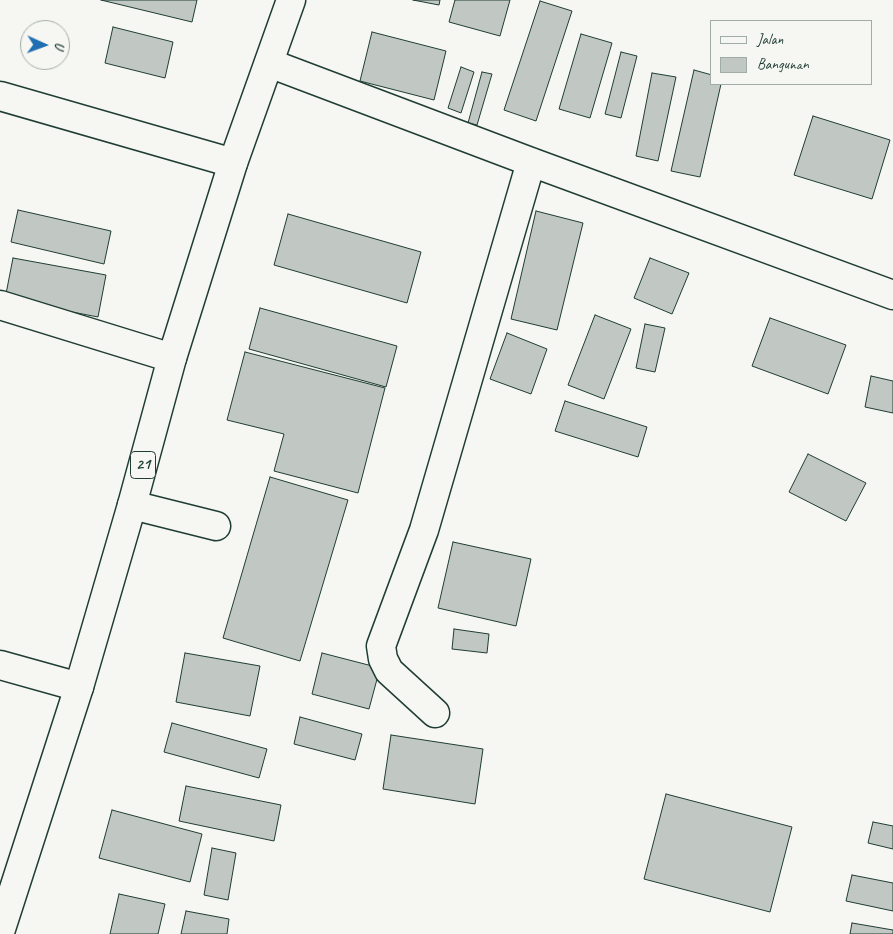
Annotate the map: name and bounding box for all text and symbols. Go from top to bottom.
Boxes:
north arrow [20,20,70,70]
legend [710,20,873,85]
text: Jalan [757,30,783,49]
text: U [51,42,68,49]
text: Bangunan [757,55,809,74]
road number: 21 [130,452,156,478]

